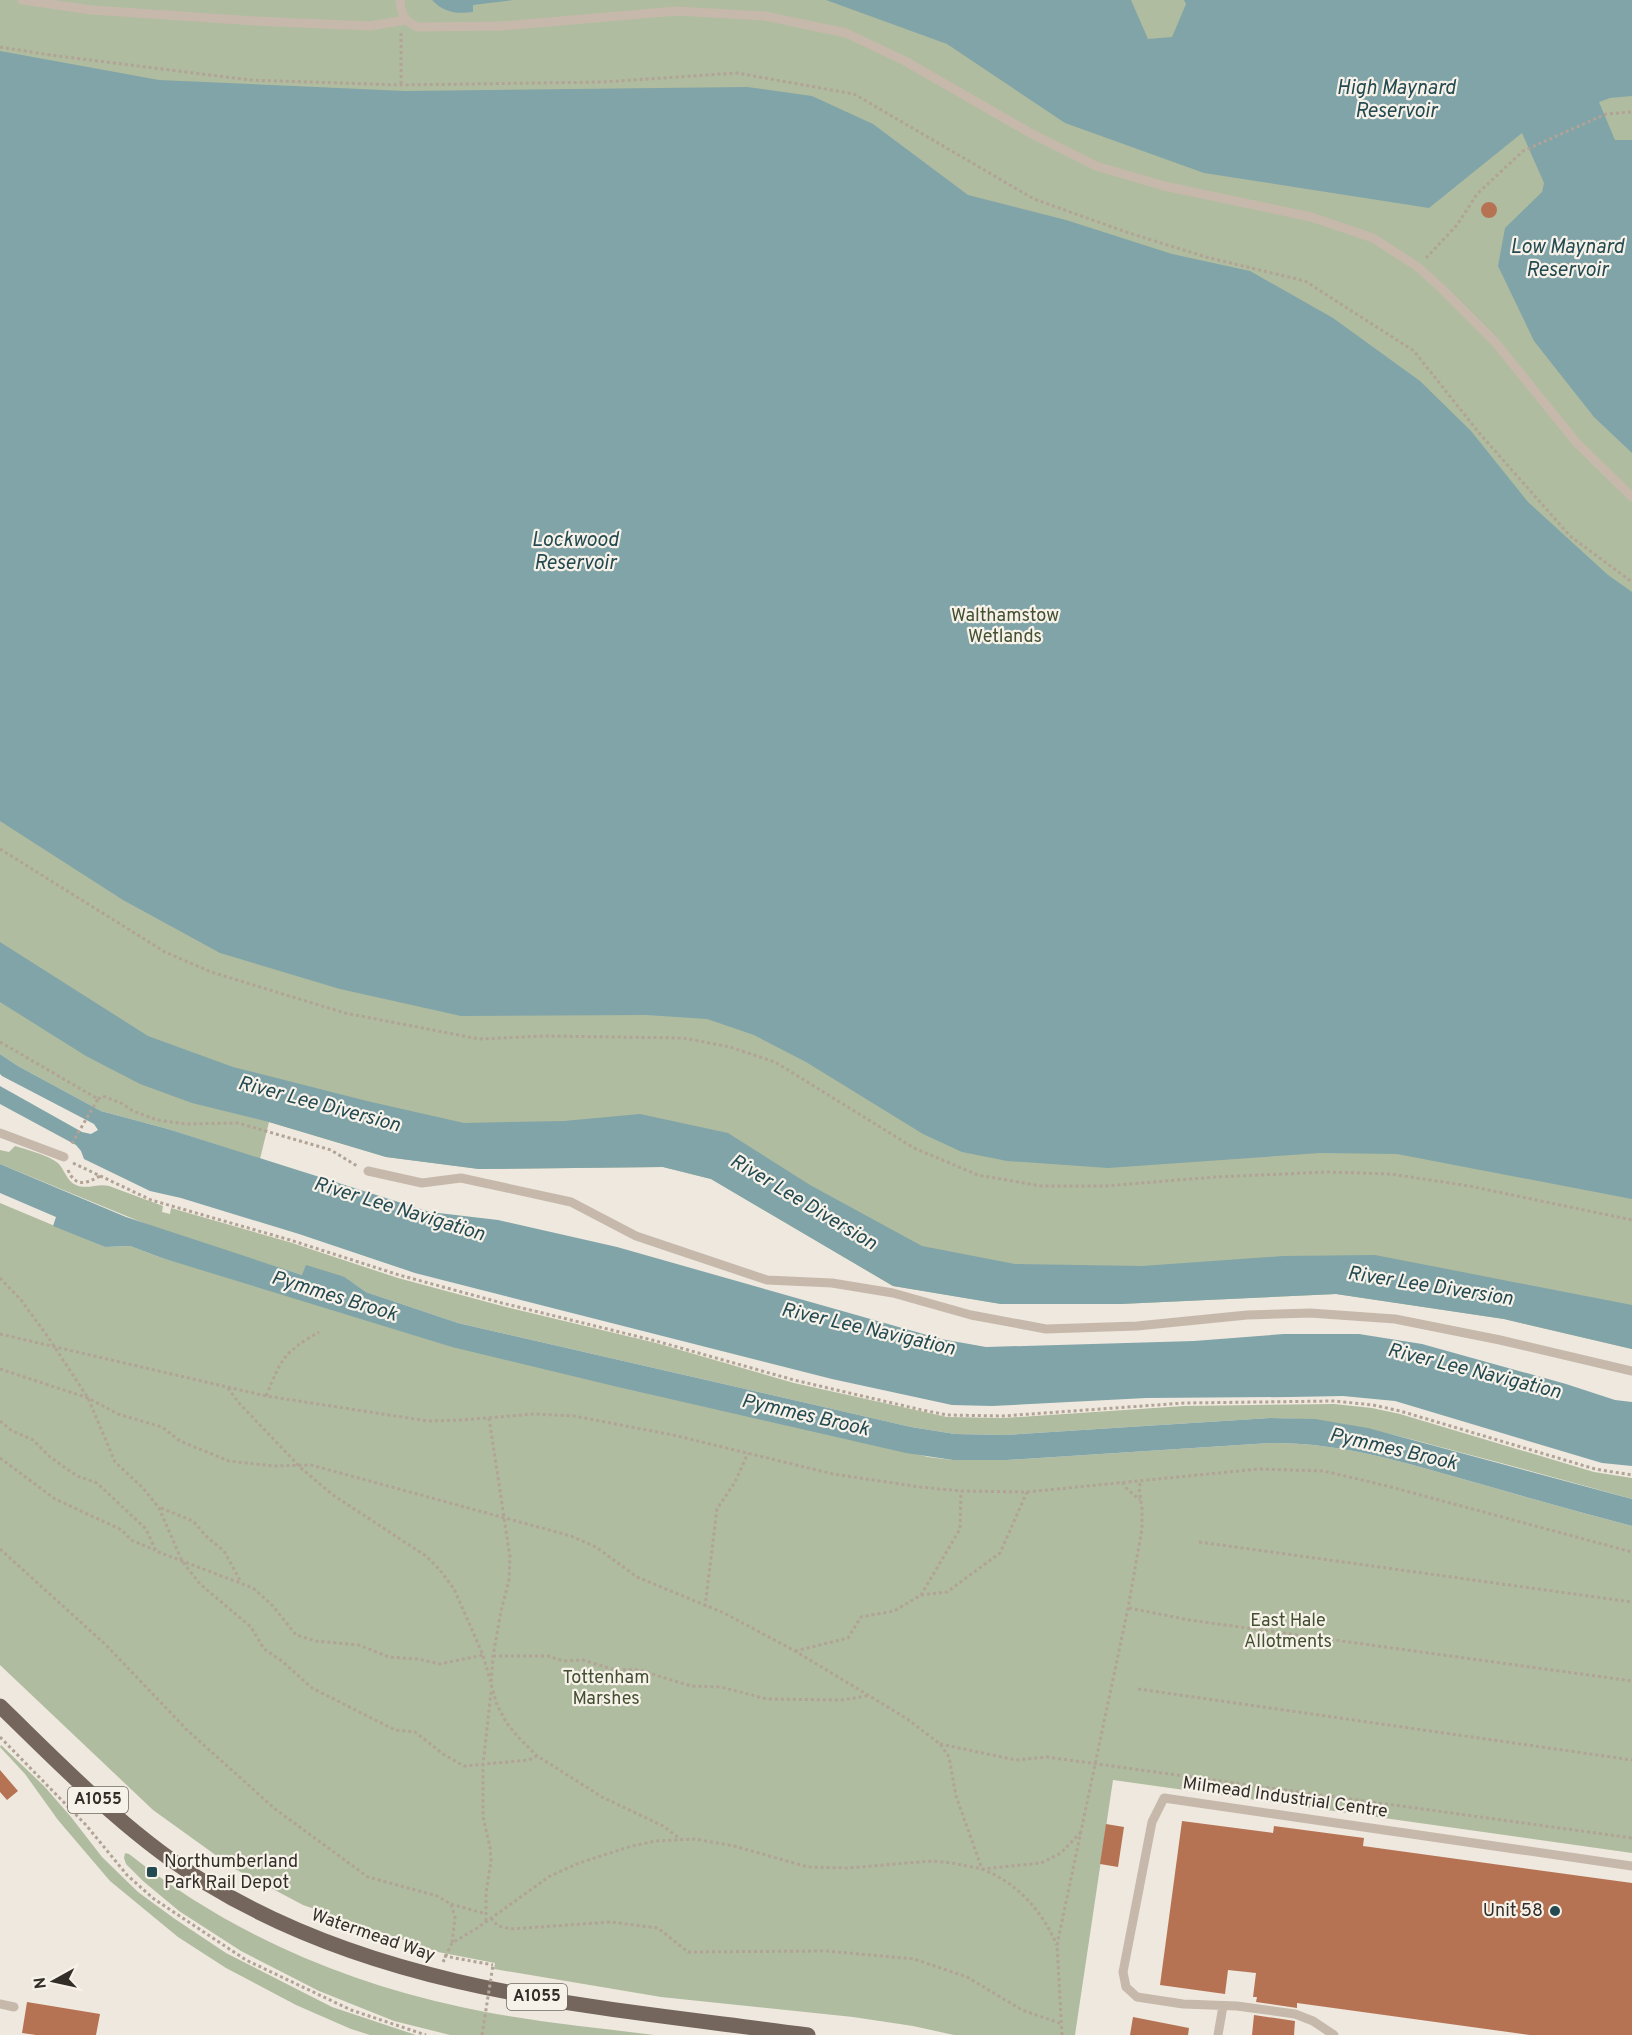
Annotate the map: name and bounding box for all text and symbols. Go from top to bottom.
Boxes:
water label: High Maynard Reservoir [1337,76,1457,125]
water label: Low Maynard Reservoir [1510,235,1625,284]
water label: Lockwood Reservoir [532,528,620,577]
park label: Walthamstow Wetlands [951,605,1059,649]
water label: River Lee Diversion [235,1071,403,1139]
water label: River Lee Diversion [725,1149,881,1257]
water label: River Lee Navigation [310,1172,488,1248]
water label: River Lee Diversion [1345,1261,1515,1313]
water label: Pymmes Brook [268,1266,401,1329]
water label: River Lee Navigation [779,1297,958,1363]
water label: River Lee Navigation [1385,1338,1563,1406]
water label: Pymmes Brook [739,1389,872,1444]
water label: Pymmes Brook [1327,1423,1460,1478]
park label: East Hale Allotments [1244,1610,1332,1654]
park label: Tottenham Marshes [562,1667,650,1711]
street label: Milmead Industrial Centre [1181,1772,1389,1824]
road number: A1055 [68,1787,128,1813]
place label: Northumberland Park Rail Depot [164,1851,298,1895]
marker: Northumberland Park Rail Depot [145,1865,159,1879]
place label: Unit 58 [1483,1900,1543,1923]
street label: Watermead Way [308,1904,438,1968]
marker: Unit 58 [1548,1904,1562,1918]
north arrow [24,1951,84,2011]
text: N [30,1976,52,1990]
road number: A1055 [507,1984,567,2010]

